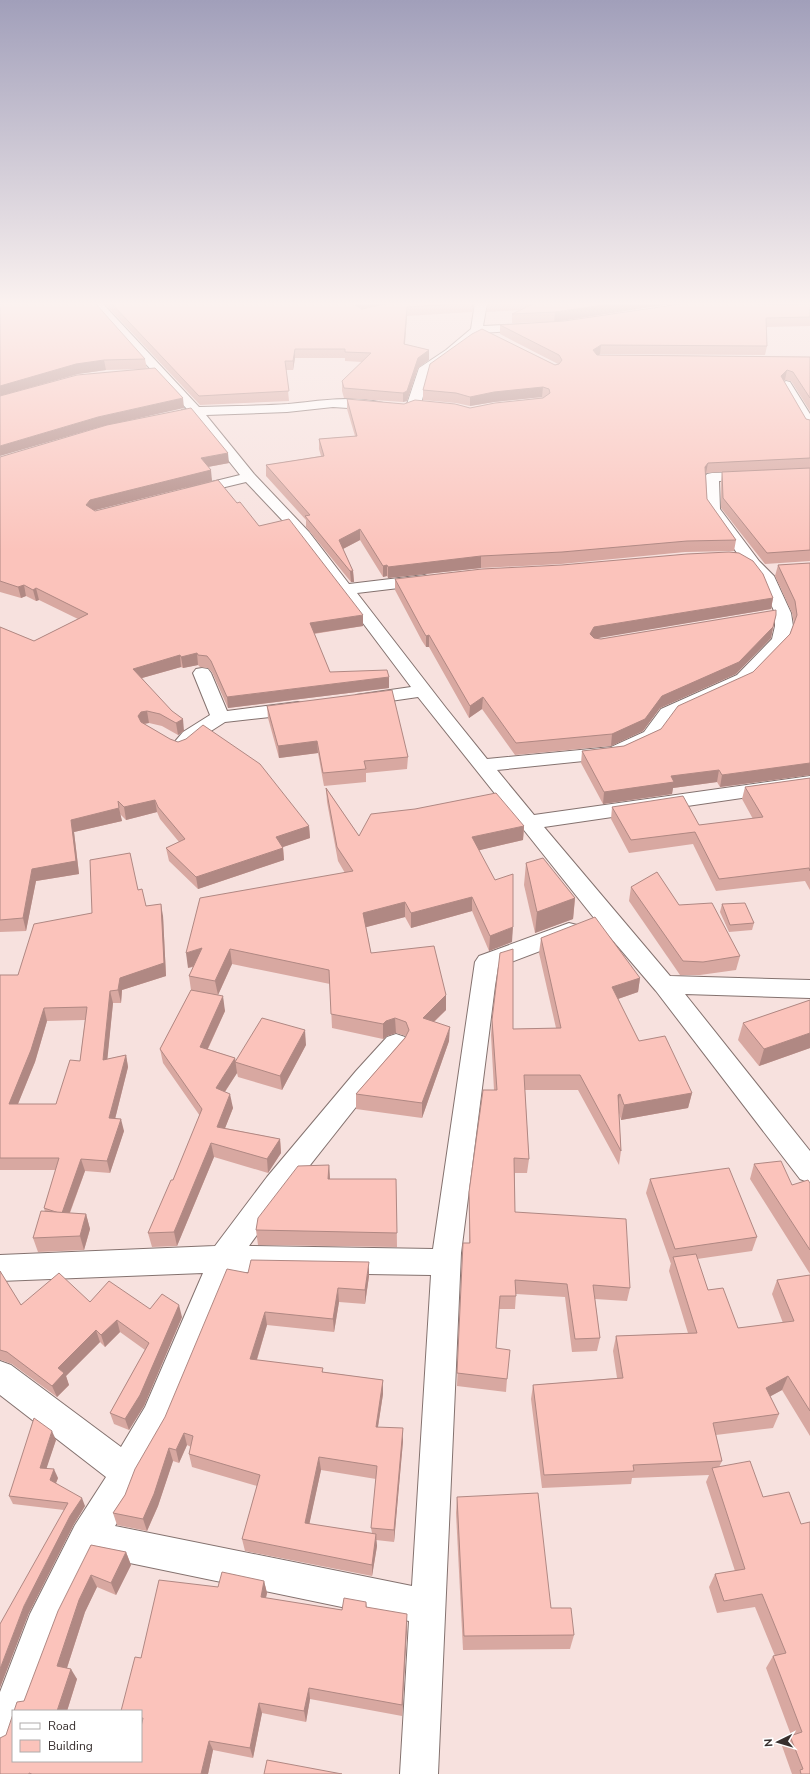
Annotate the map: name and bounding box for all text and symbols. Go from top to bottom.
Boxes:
legend [12,1710,142,1762]
text: Road [48,1718,76,1734]
north arrow [758,1722,798,1762]
text: Building [48,1738,93,1754]
text: N [761,1738,776,1748]

